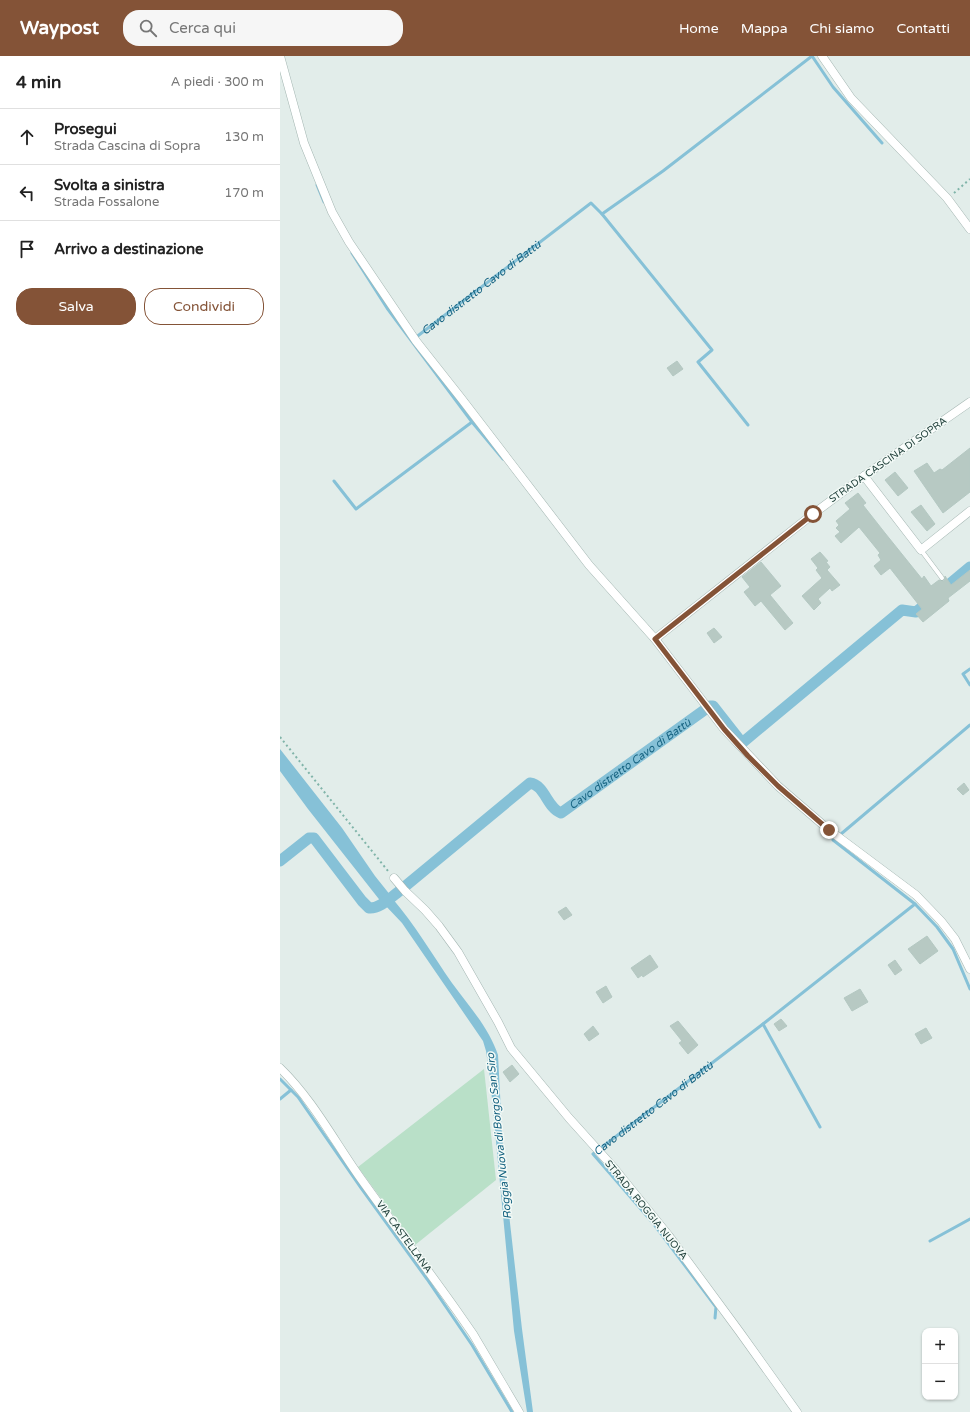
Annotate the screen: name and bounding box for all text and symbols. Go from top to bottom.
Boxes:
search box [123,10,403,46]
text: Waypost [20,17,99,39]
icon: search [137,17,159,39]
text: Cerca qui [169,19,236,37]
text: Home [679,20,719,37]
text: Mappa [741,20,788,37]
text: Chi siamo [810,20,874,37]
text: Contatti [896,20,950,37]
text: 4 min [16,72,61,93]
text: A piedi · 300 m [171,74,264,90]
text: Prosegui [54,120,117,138]
icon: ahead [16,126,38,148]
text: 130 m [224,129,264,145]
text: Strada Cascina di Sopra [54,138,200,154]
text: Svolta a sinistra [54,176,165,194]
icon: left [16,182,38,204]
text: 170 m [224,185,264,201]
text: Strada Fossalone [54,194,159,210]
water label: Cavo distretto Cavo di Battù [419,237,544,337]
icon: arrive [16,238,38,260]
text: Arrivo a destinazione [54,240,204,258]
button: Salva [16,288,136,325]
button: Condividi [144,288,264,325]
street label: STRADA CASCINA DI SOPRA [827,415,949,505]
route start [804,505,822,523]
water label: Cavo distretto Cavo di Battù [566,715,694,812]
route end [820,821,838,839]
water label: Roggia Nuova di Borgo San Siro [484,1051,514,1220]
water label: Cavo distretto Cavo di Battù [591,1058,716,1158]
street label: STRADA ROGGIA NUOVA [602,1158,690,1262]
street label: VIA CASTELLANA [374,1198,434,1276]
map controls [922,1328,958,1400]
button: + [922,1328,958,1364]
button: − [922,1364,958,1400]

